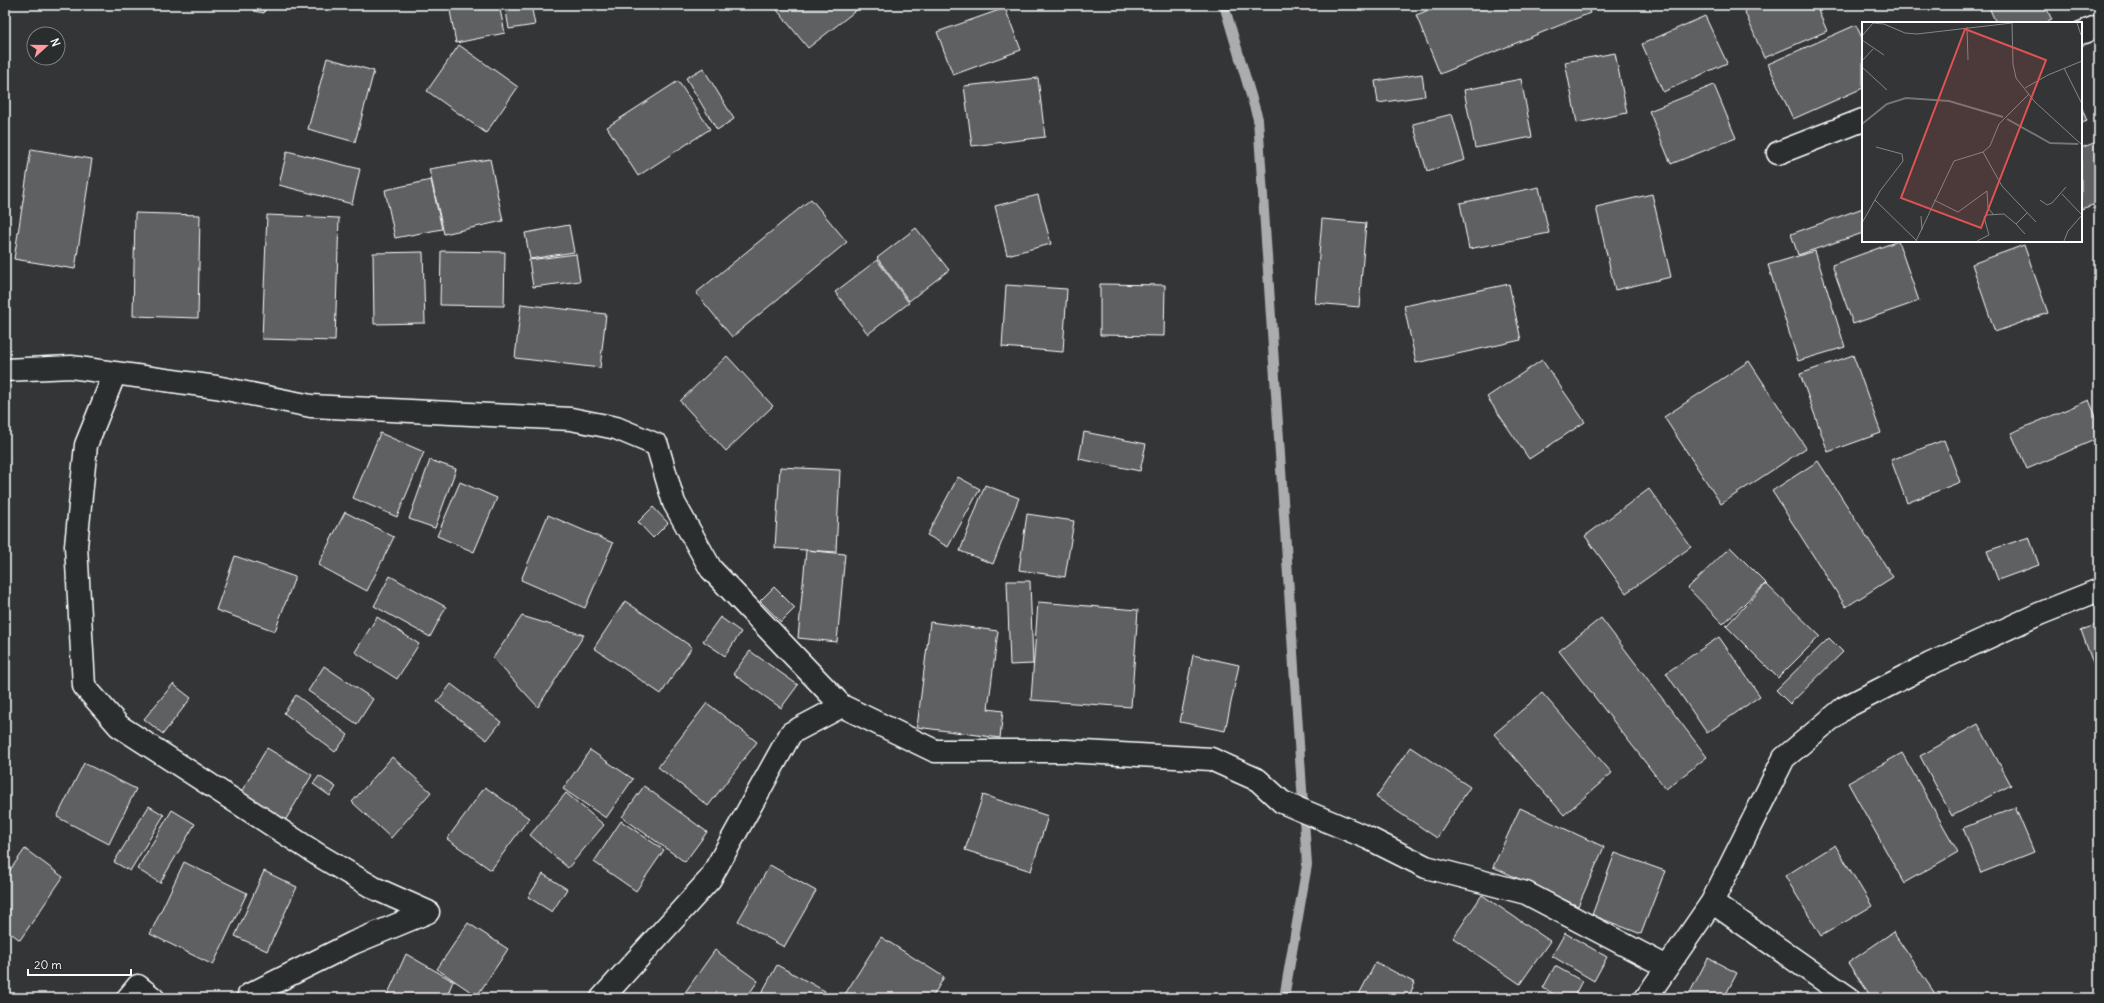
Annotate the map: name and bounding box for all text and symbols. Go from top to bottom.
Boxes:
inset map [1862,22,2082,242]
north arrow [26,26,66,66]
text: N [47,36,63,48]
scale bar [28,951,131,977]
text: 20 m [34,957,62,972]

